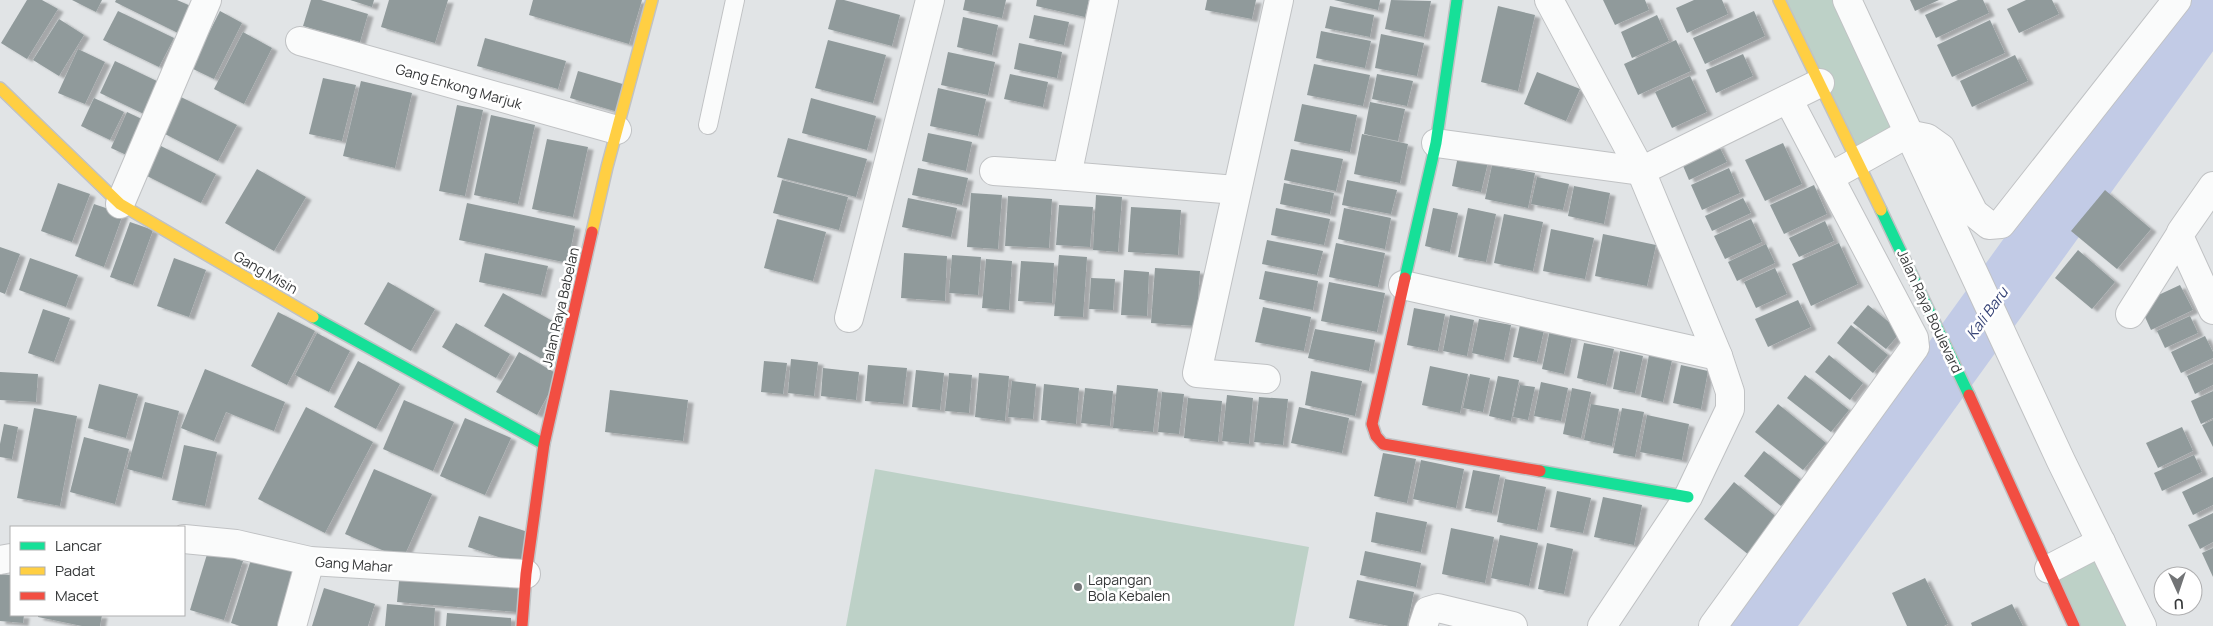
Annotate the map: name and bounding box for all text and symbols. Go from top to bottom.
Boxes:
street label: Gang Enkong Marjuk [393,59,526,114]
street label: Jalan Raya Babelan [537,245,583,369]
street label: Gang Misin [230,246,302,298]
street label: Jalan Raya Boulevard [1893,246,1967,376]
water label: Kali Baru [1961,282,2013,343]
legend [10,526,185,616]
text: Lancar [55,535,102,556]
street label: Gang Mahar [315,552,393,576]
text: Padat [55,560,95,581]
north arrow [2153,566,2203,616]
place label: Lapangan Bola Kebalen [1088,570,1170,605]
marker: Lapangan Bola Kebalen [1072,581,1084,593]
text: Macet [55,585,99,606]
text: U [2173,595,2184,614]

